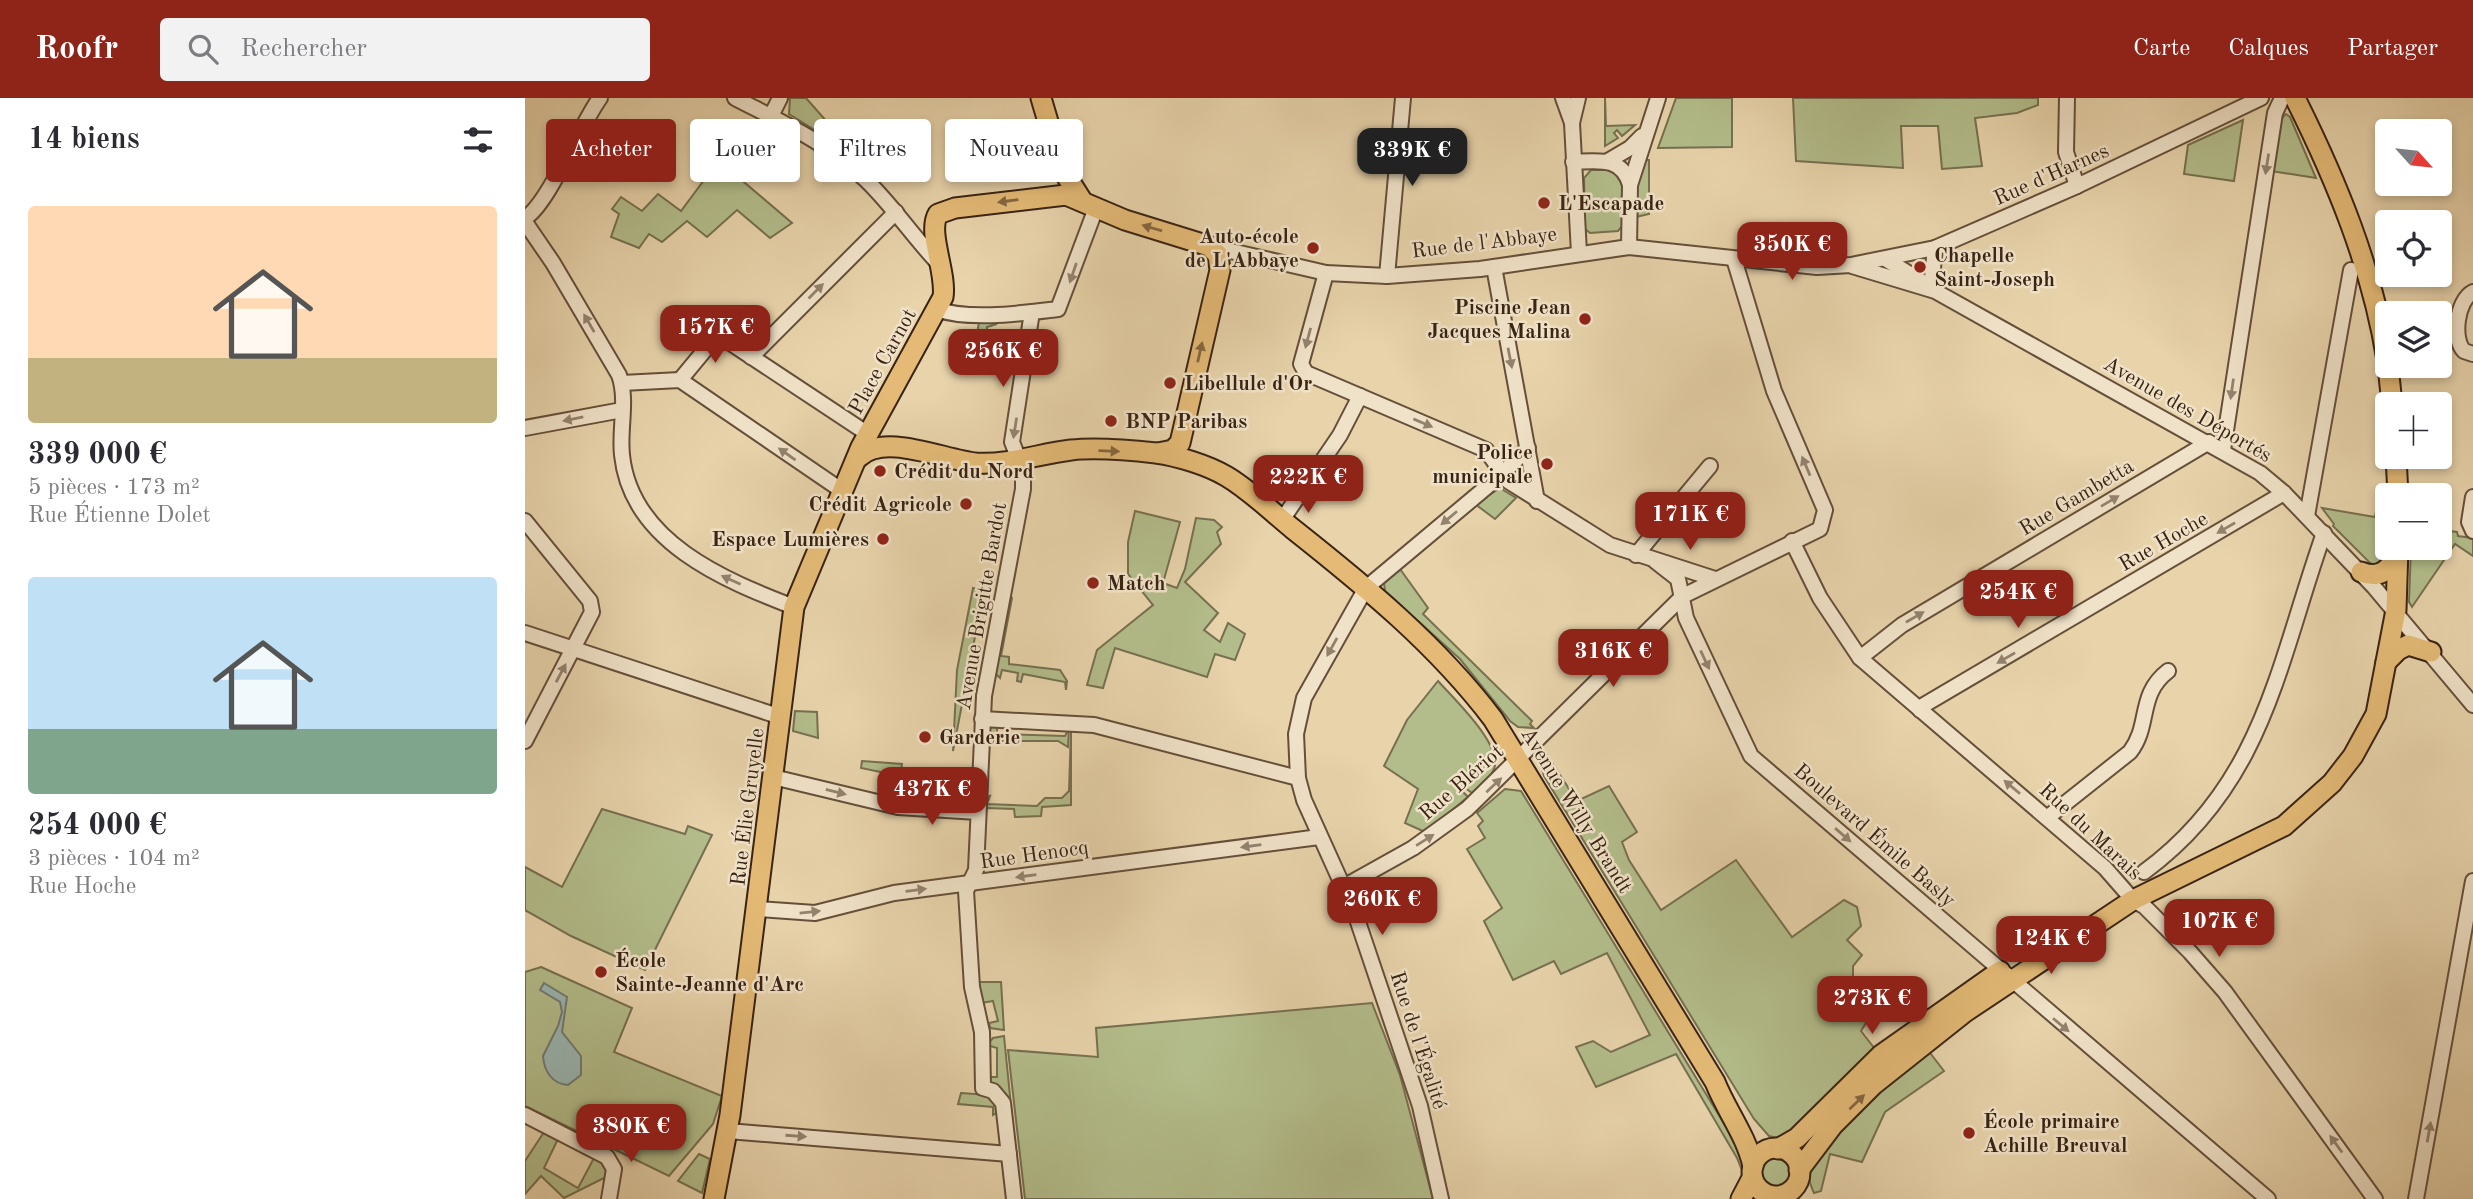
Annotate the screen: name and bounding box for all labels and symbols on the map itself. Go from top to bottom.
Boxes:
north arrow [2375,119,2452,196]
pin: 339K € [1355,129,1469,188]
street label: Rue d'Harnes [1991,141,2112,210]
one-way arrow [2261,153,2272,175]
place label: L'Escapade [1558,194,1664,215]
marker: L'Escapade [1536,195,1552,211]
one-way arrow [997,196,1019,207]
pin: 350K € [1735,222,1849,282]
one-way arrow [1141,223,1162,233]
street label: Rue de l'Abbaye [1410,224,1558,263]
place label: Auto-école de L'Abbaye [1185,227,1299,272]
marker: Auto-école de L'Abbaye [1305,240,1321,256]
place label: Chapelle Saint-Joseph [1934,246,2055,291]
marker: Chapelle Saint-Joseph [1912,259,1928,275]
one-way arrow [1067,262,1078,283]
one-way arrow [808,283,824,300]
place label: Piscine Jean Jacques Malina [1427,298,1571,343]
street label: Place Carnot [846,305,921,418]
pin: 157K € [658,306,772,365]
marker: Piscine Jean Jacques Malina [1577,311,1593,327]
one-way arrow [583,314,595,333]
one-way arrow [1302,328,1312,349]
pin: 256K € [946,330,1060,389]
one-way arrow [1195,341,1206,363]
one-way arrow [1505,347,1516,369]
street label: Avenue des Déportés [2100,354,2275,467]
place label: Libellule d'Or [1184,374,1312,395]
marker: Libellule d'Or [1162,375,1178,391]
one-way arrow [2227,378,2238,400]
place label: BNP Paribas [1125,412,1247,433]
marker: BNP Paribas [1103,413,1119,429]
one-way arrow [562,414,584,425]
one-way arrow [1009,417,1020,439]
one-way arrow [1413,417,1433,429]
place label: Police municipale [1432,443,1533,488]
one-way arrow [1098,445,1120,457]
one-way arrow [778,447,796,461]
one-way arrow [1801,455,1812,476]
pin: 222K € [1251,456,1365,515]
marker: Police municipale [1539,456,1555,472]
street label: Rue Gambetta [2016,456,2138,541]
place label: Crédit du Nord [894,462,1034,483]
marker: Crédit du Nord [872,463,888,479]
pin: 171K € [1633,492,1747,552]
place label: Crédit Agricole [808,495,952,516]
one-way arrow [2101,495,2120,508]
marker: Crédit Agricole [958,496,974,512]
street label: Avenue Brigitte Bardot [954,501,1011,712]
street label: Rue Hoche [2116,508,2212,576]
one-way arrow [1440,511,1458,526]
one-way arrow [2216,522,2236,534]
place label: Espace Lumières [711,530,869,551]
marker: Espace Lumières [875,531,891,547]
pin: 254K € [1961,570,2075,630]
one-way arrow [721,574,742,585]
place label: Match [1107,574,1166,595]
marker: Match [1085,575,1101,591]
one-way arrow [1905,611,1924,623]
pin: 316K € [1556,630,1670,689]
one-way arrow [1326,637,1338,656]
one-way arrow [1699,650,1711,670]
one-way arrow [1996,651,2015,664]
one-way arrow [555,663,567,683]
street label: Avenue Willy Brandt [1516,724,1635,897]
street label: Rue Élie Gruyelle [724,727,769,887]
place label: Garderie [939,728,1020,749]
marker: Garderie [917,729,933,745]
street label: Rue Blériot [1416,741,1508,825]
street label: Boulevard Émile Basly [1789,757,1961,912]
pin: 437K € [875,768,989,827]
one-way arrow [1485,777,1503,793]
one-way arrow [2004,780,2021,795]
street label: Rue du Marais [2035,780,2145,885]
one-way arrow [825,787,847,798]
one-way arrow [1834,827,1851,842]
one-way arrow [1415,833,1435,846]
street label: Rue Henocq [979,837,1090,873]
one-way arrow [1240,840,1262,851]
one-way arrow [1015,871,1037,882]
pin: 260K € [1325,878,1439,937]
one-way arrow [905,885,927,896]
pin: 107K € [2162,900,2276,959]
one-way arrow [799,906,821,917]
pin: 124K € [1994,916,2108,976]
place label: École Sainte-Jeanne d'Arc [615,947,804,996]
marker: École Sainte-Jeanne d'Arc [593,964,609,980]
street label: Rue de l'Égalité [1385,968,1454,1112]
pin: 273K € [1815,976,1929,1036]
one-way arrow [2053,1017,2070,1032]
one-way arrow [1848,1093,1865,1110]
pin: 380K € [574,1104,688,1164]
place label: École primaire Achille Breuval [1983,1108,2127,1157]
one-way arrow [2424,1121,2435,1143]
marker: École primaire Achille Breuval [1961,1125,1977,1141]
one-way arrow [785,1131,807,1142]
one-way arrow [2329,1135,2343,1153]

